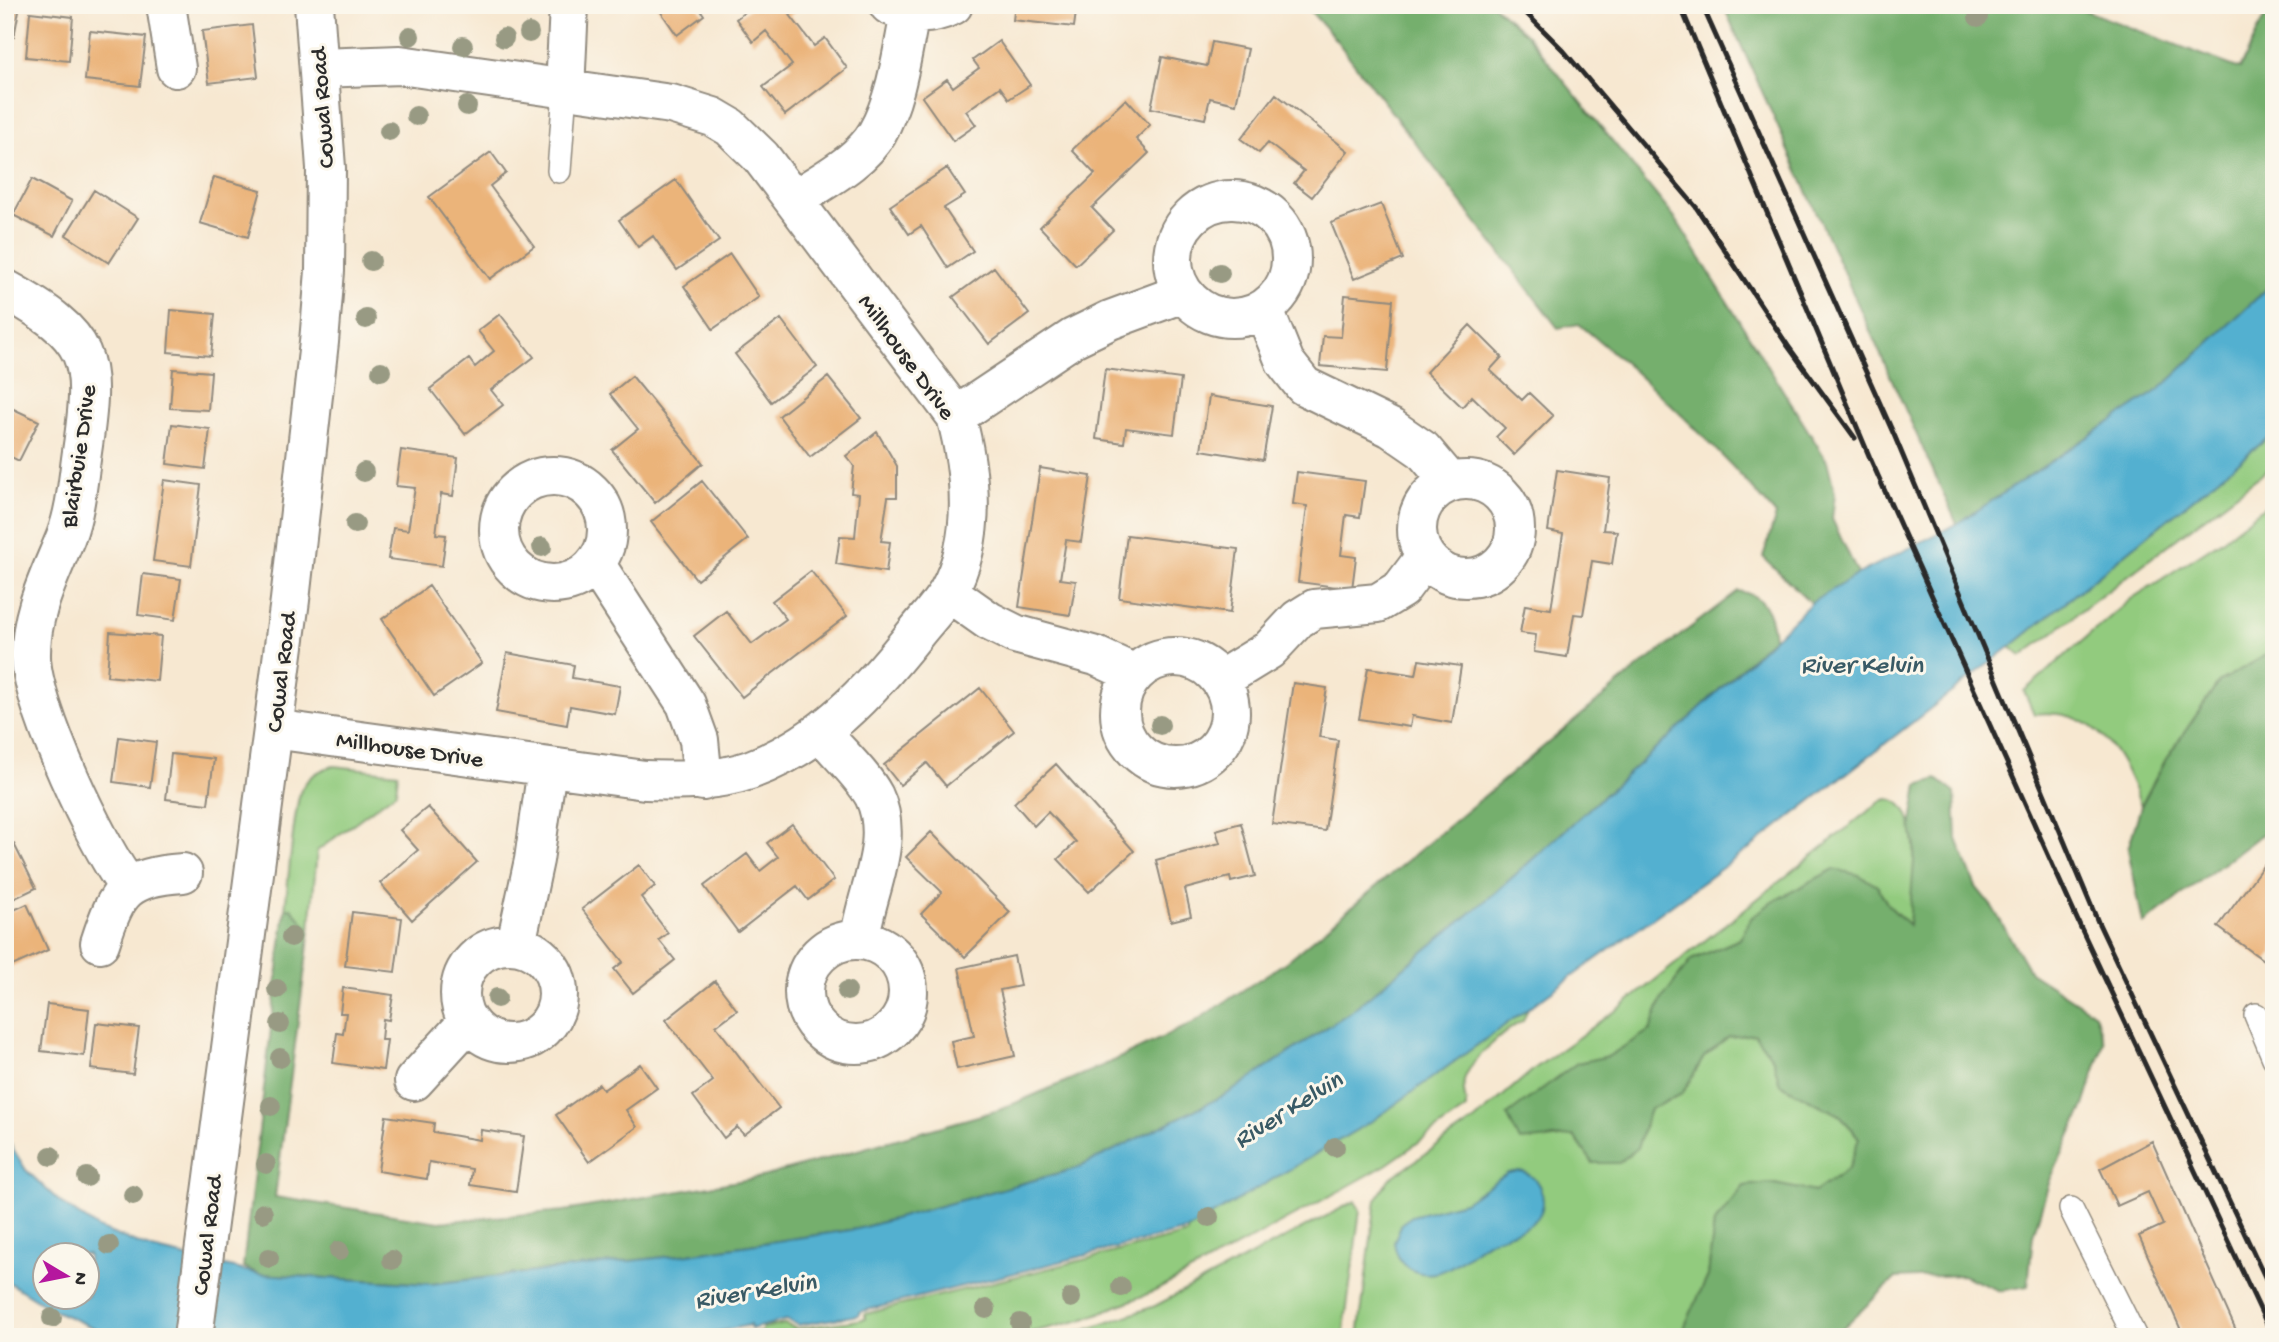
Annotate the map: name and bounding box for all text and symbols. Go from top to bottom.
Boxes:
street label: Cowal Road [306,45,343,169]
street label: Millhouse Drive [850,290,961,427]
street label: Blairbuie Drive [56,383,105,531]
street label: Cowal Road [262,609,305,734]
water label: River Kelvin [1801,652,1924,683]
street label: Millhouse Drive [334,727,486,776]
water label: River Kelvin [1229,1066,1350,1157]
street label: Cowal Road [188,1172,231,1297]
north arrow [32,1240,102,1310]
water label: River Kelvin [693,1268,819,1318]
text: N [67,1270,92,1286]

